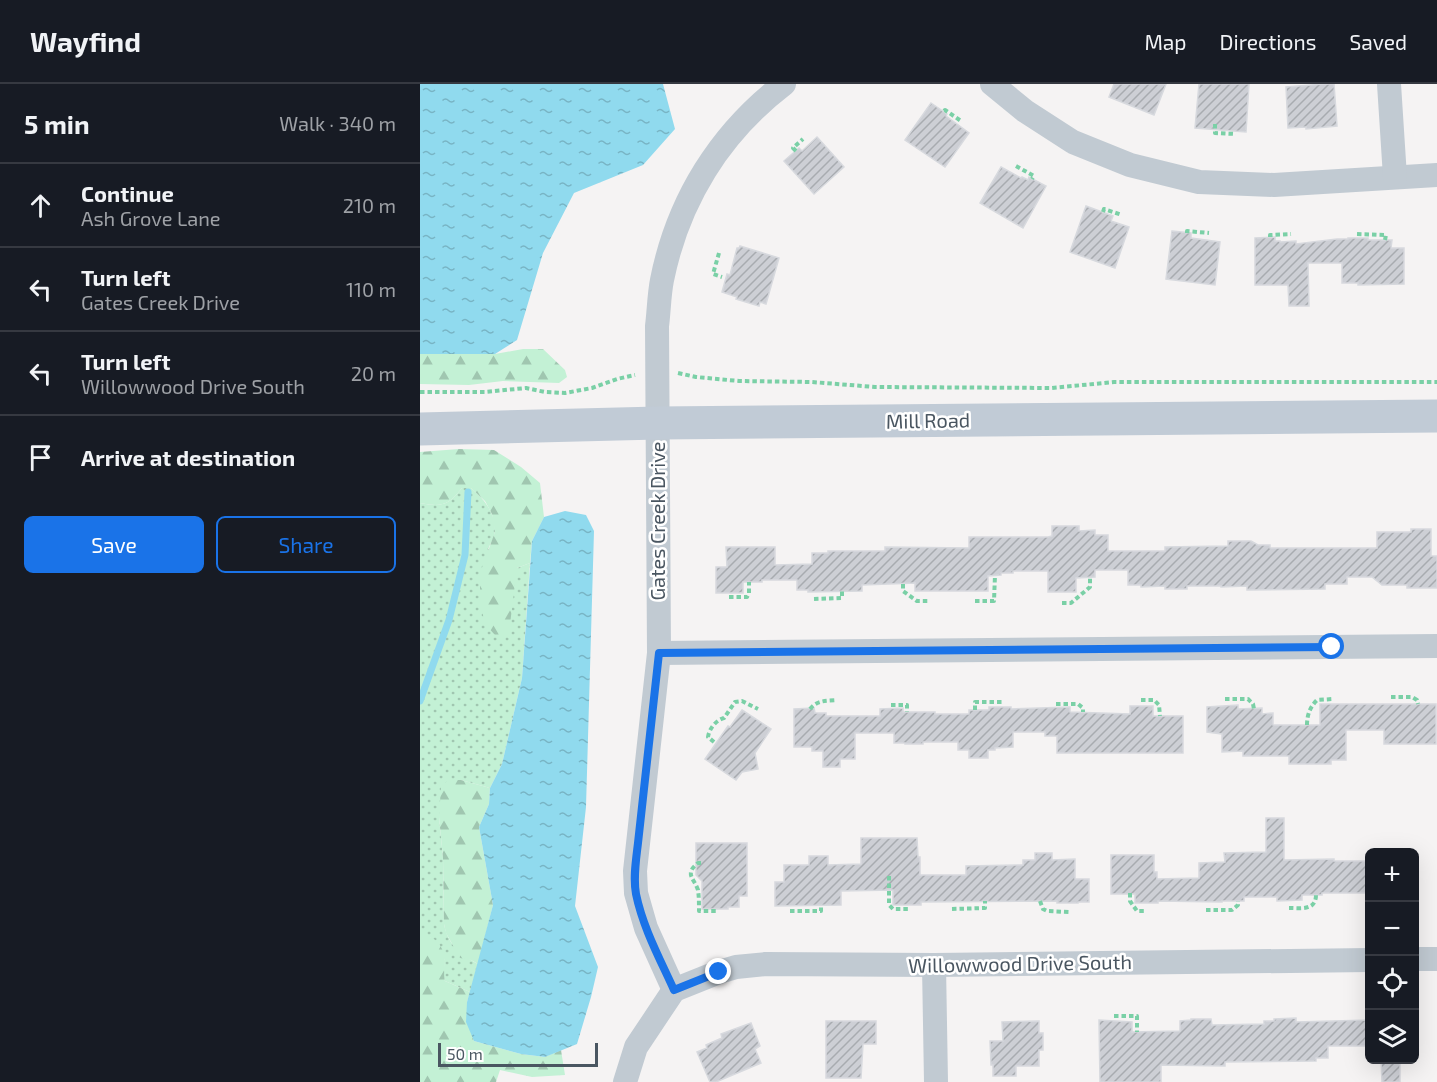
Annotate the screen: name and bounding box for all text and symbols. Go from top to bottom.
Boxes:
text: Wayfind [30,24,141,58]
text: Map [1144,29,1187,54]
text: Directions [1220,29,1316,54]
text: Saved [1349,29,1407,54]
text: 5 min [24,108,90,139]
text: Walk · 340 m [279,111,396,135]
text: Continue [81,180,174,206]
icon: ahead [24,189,57,222]
text: 210 m [343,193,396,217]
text: Ash Grove Lane [81,206,221,230]
text: Turn left [81,264,170,290]
icon: left [24,273,57,306]
text: 110 m [346,277,396,301]
text: Gates Creek Drive [81,290,240,314]
text: Turn left [81,348,170,374]
icon: left [24,357,57,390]
text: 20 m [351,361,396,385]
text: Willowwood Drive South [81,374,305,398]
street label: Mill Road [886,407,970,433]
icon: arrive [24,441,57,474]
street label: Gates Creek Drive [645,441,669,601]
text: Arrive at destination [81,444,295,470]
button: Save [24,516,204,573]
button: Share [216,516,396,573]
route start [1318,633,1344,659]
map controls [1365,848,1419,1064]
button: + [1365,848,1419,902]
button: − [1365,902,1419,956]
street label: Willowwood Drive South [908,949,1132,977]
button: locate [1365,956,1419,1010]
route end [705,958,731,984]
button: layers [1365,1010,1419,1064]
scale bar [438,1040,598,1068]
text: 50 m [447,1044,483,1063]

